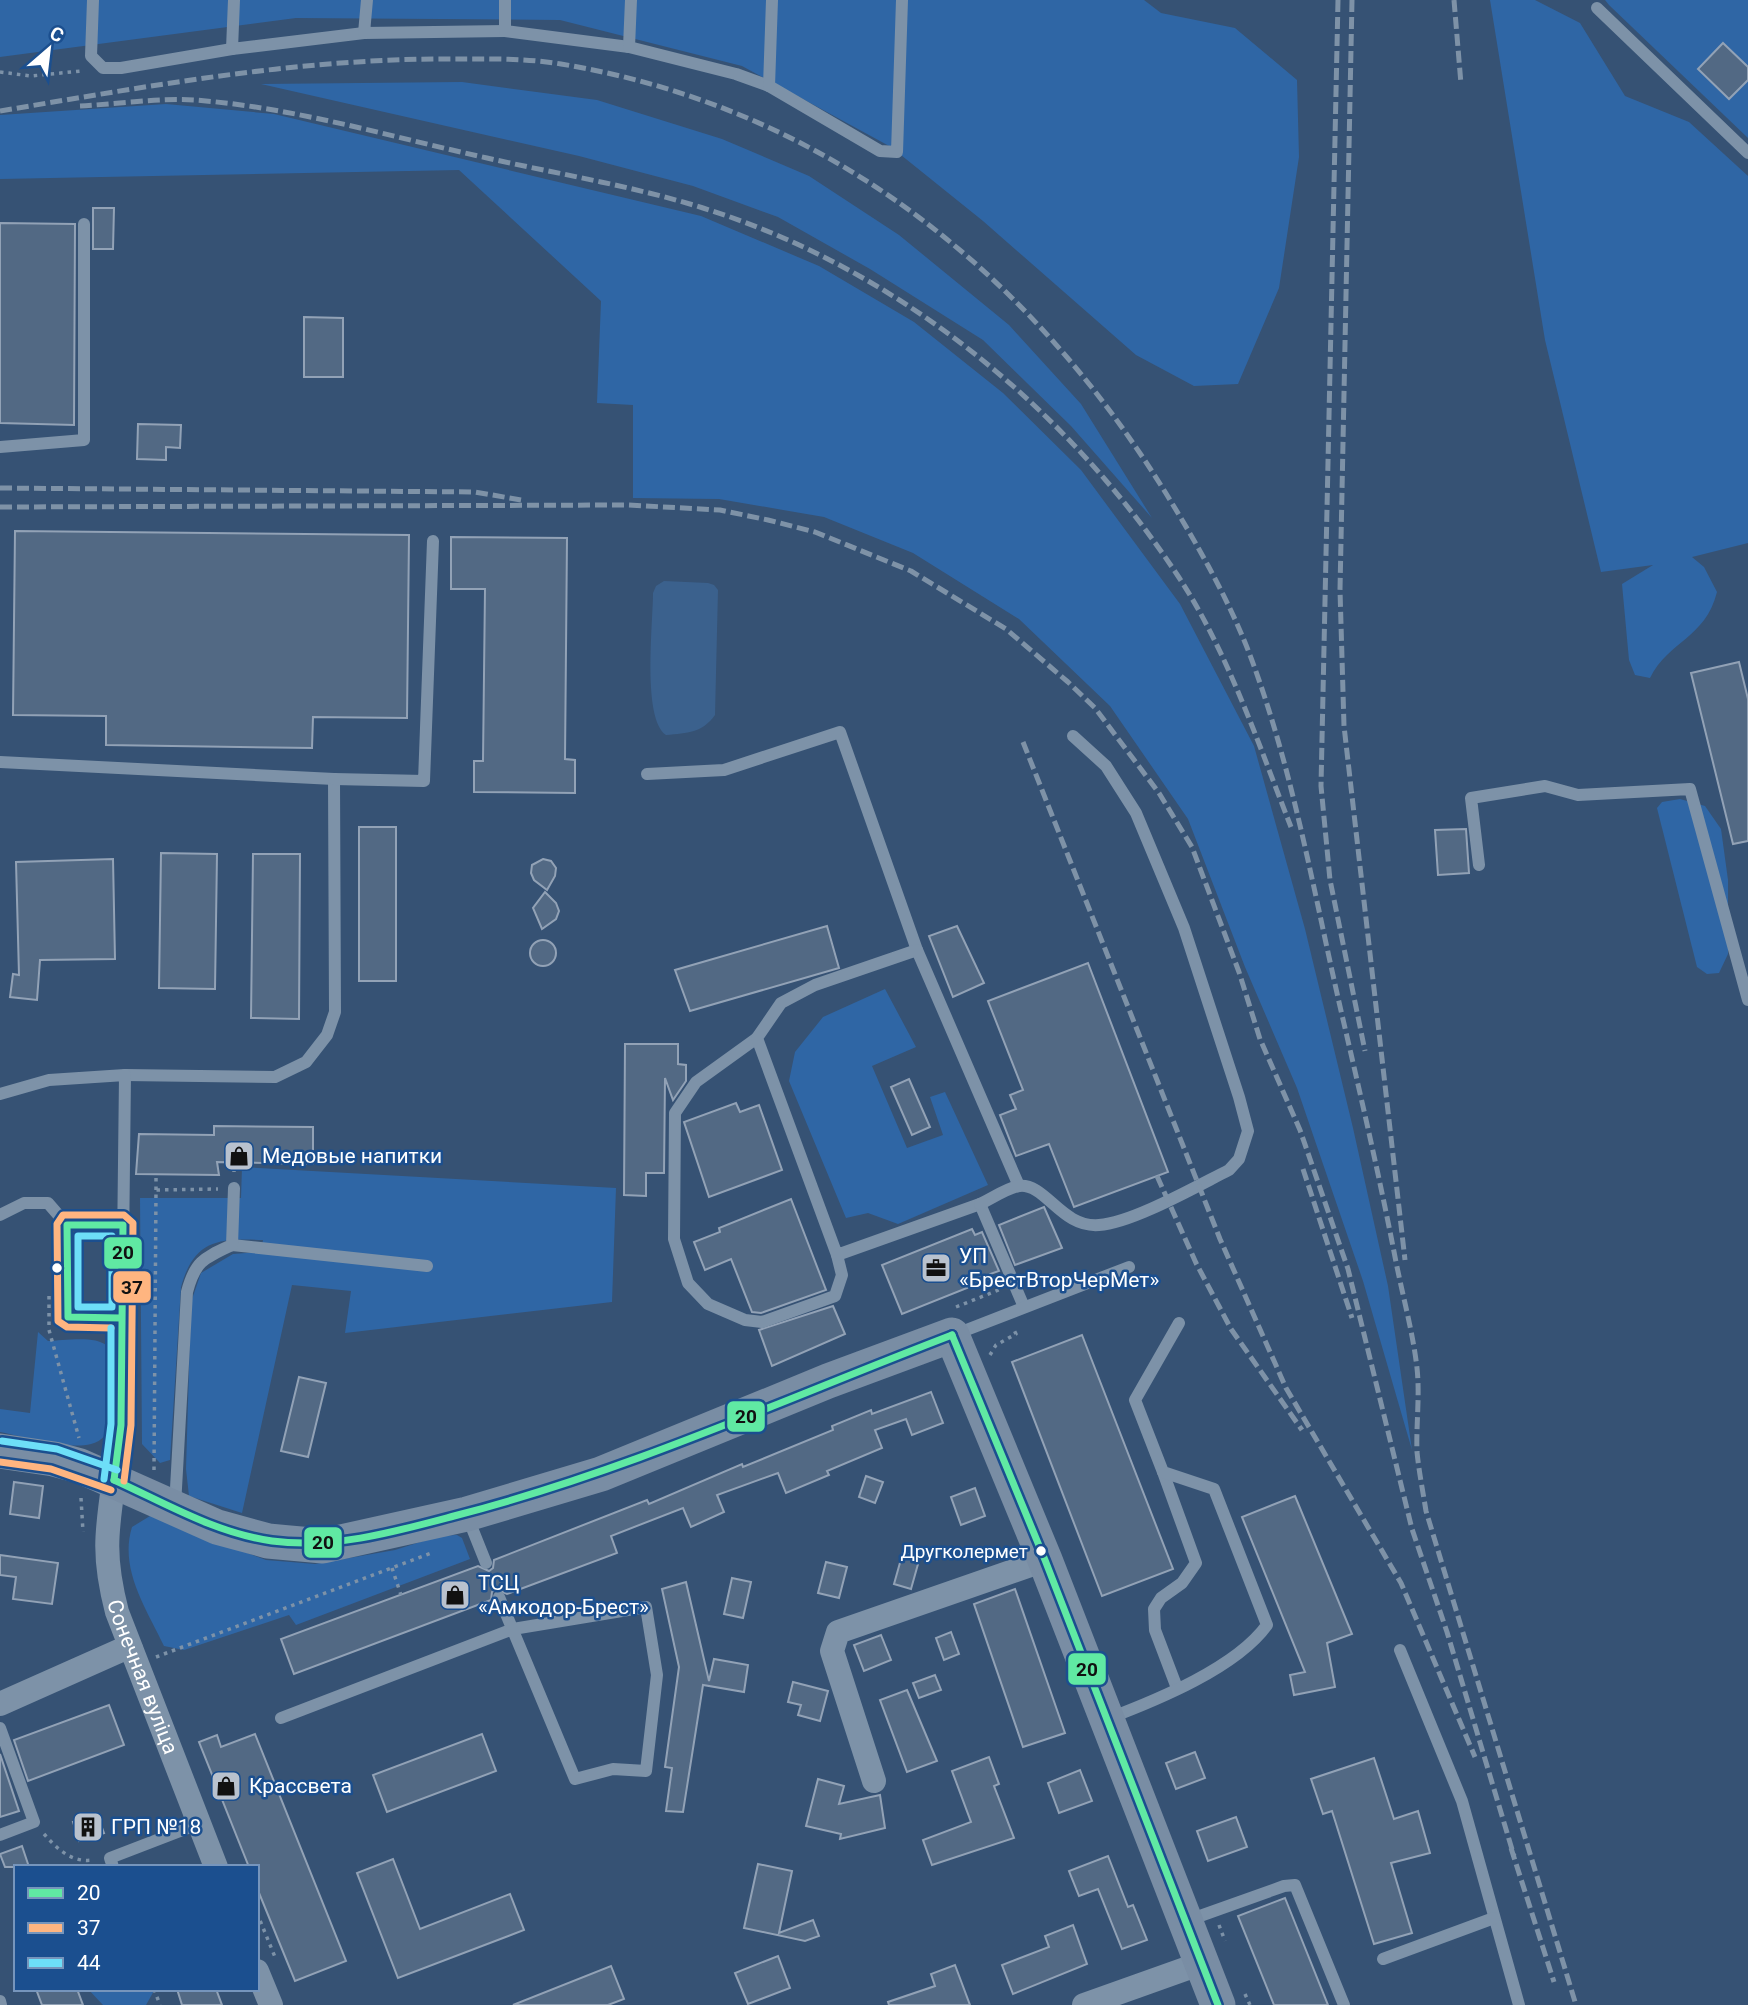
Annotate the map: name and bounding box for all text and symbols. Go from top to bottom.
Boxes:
north arrow [14,14,84,84]
text: С [46,21,68,48]
shop icon: Медовые напитки [222,1139,256,1173]
place label: Медовые напитки [262,1144,442,1168]
line badge: 20 [103,1236,143,1270]
text: 20 [112,1241,134,1264]
place label: УП «БрестВторЧерМет» [959,1244,1159,1292]
office icon: УП «БрестВторЧерМет» [919,1251,953,1285]
unlabelled marker [50,1261,64,1275]
line badge: 37 [112,1270,152,1304]
text: 37 [121,1276,143,1299]
line badge: 20 [726,1400,766,1433]
text: 20 [735,1405,757,1428]
line badge: 20 [303,1526,343,1559]
text: 20 [312,1531,334,1554]
place label: Другколермет [900,1540,1028,1563]
marker: Другколермет [1034,1544,1048,1558]
place label: ТСЦ «Амкодор-Брест» [478,1571,649,1619]
shop icon: ТСЦ «Амкодор-Брест» [438,1578,472,1612]
street label: Сонечная вуліца [102,1597,183,1757]
line badge: 20 [1067,1652,1107,1686]
text: 20 [1076,1658,1098,1681]
shop icon: Крассвета [209,1769,243,1803]
place label: Крассвета [249,1774,352,1798]
building icon: ГРП №18 [71,1810,105,1844]
place label: ГРП №18 [111,1815,201,1839]
legend [14,1865,259,1991]
text: 20 [77,1881,101,1905]
text: 37 [77,1916,101,1940]
text: 44 [77,1951,101,1975]

